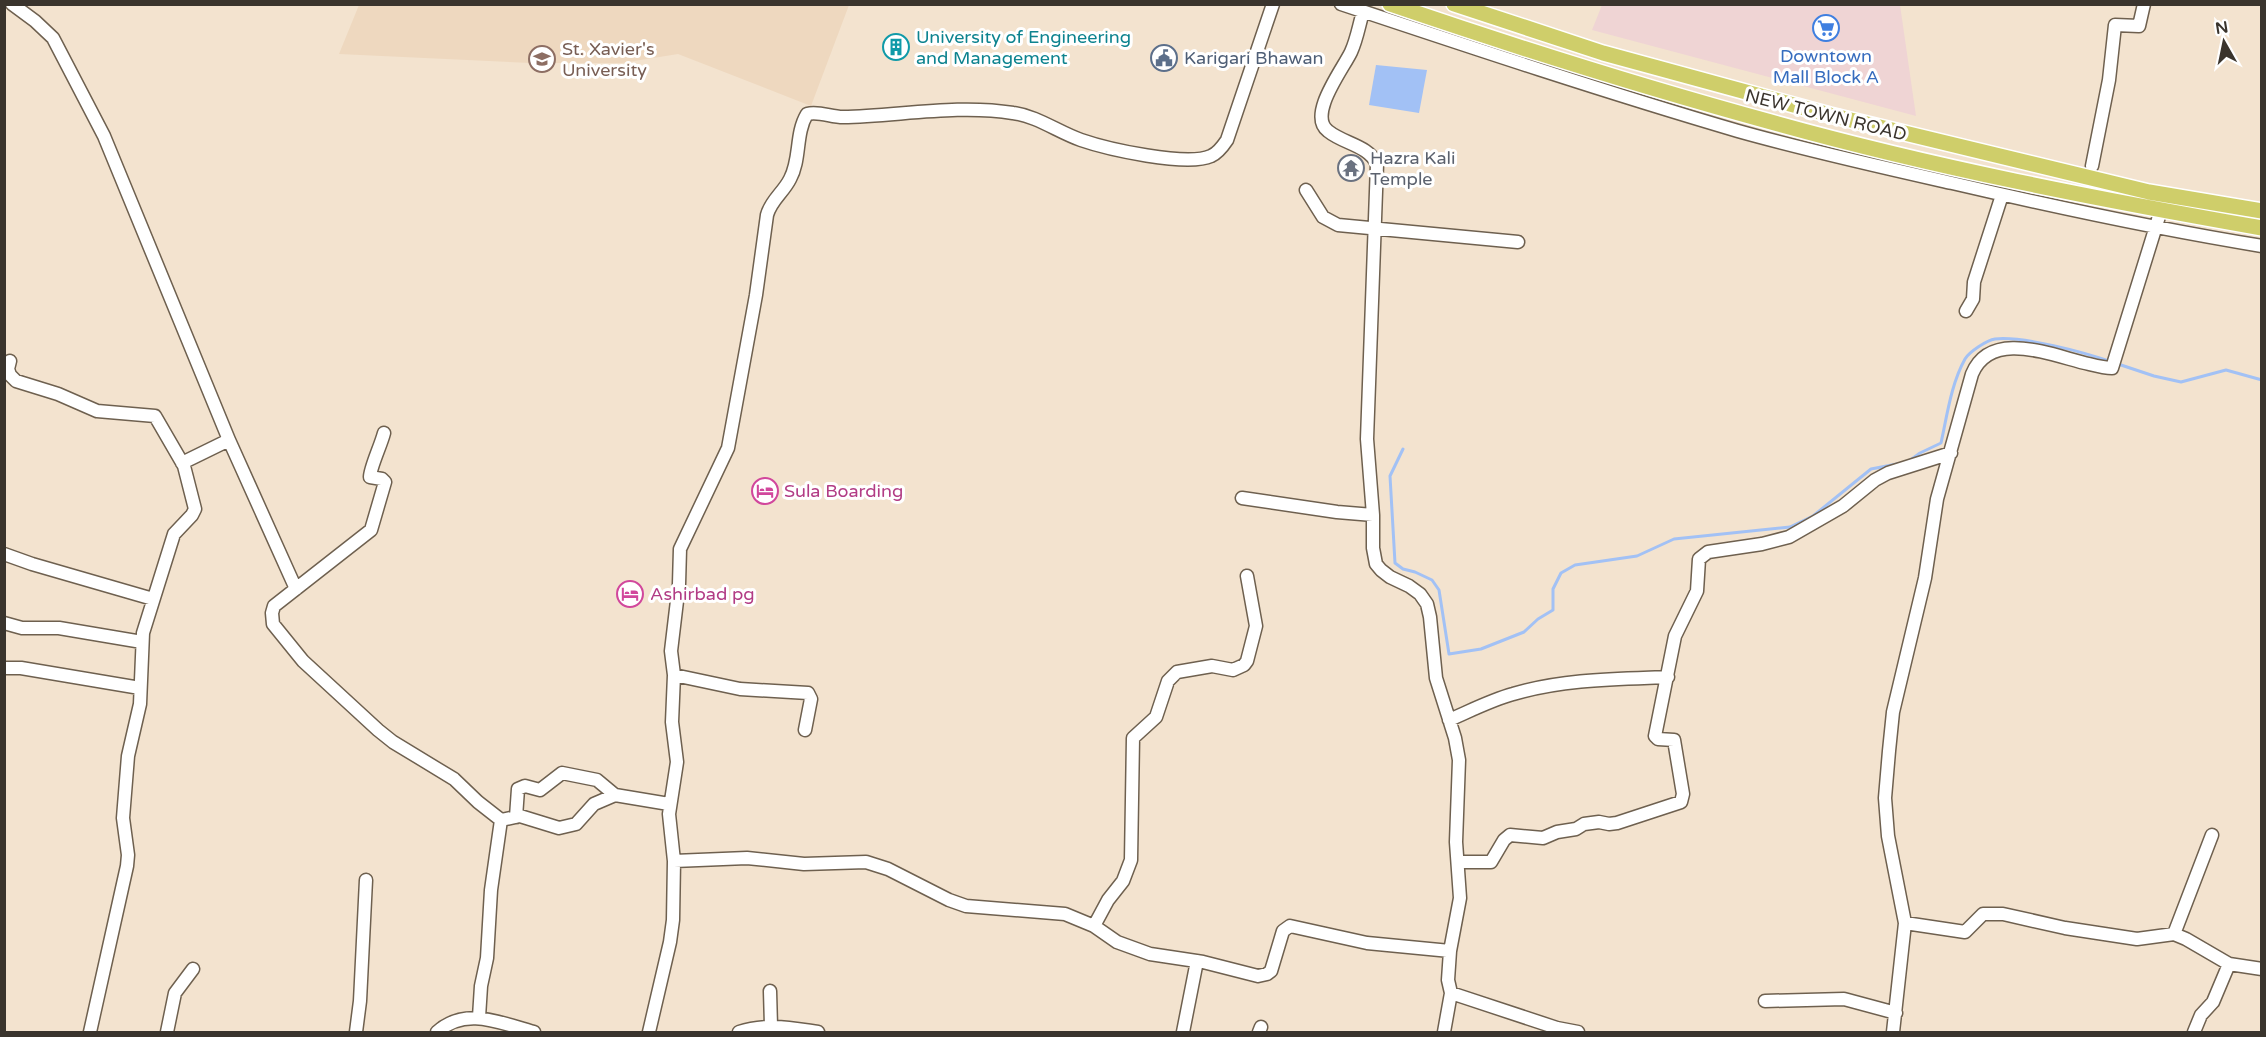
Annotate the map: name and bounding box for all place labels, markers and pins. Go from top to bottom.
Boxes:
supermarket icon: Downtown Mall Block A [1811,13,1841,43]
place label: University of Engineering and Management [916,26,1131,69]
building icon: University of Engineering and Management [881,32,911,62]
place label: St. Xavier's University [562,38,655,81]
public building icon: Karigari Bhawan [1149,43,1179,73]
school or university icon: St. Xavier's University [527,44,557,74]
place label: Downtown Mall Block A [1773,45,1879,88]
place label: Karigari Bhawan [1184,47,1324,69]
place label: Hazra Kali Temple [1370,147,1456,190]
temple icon: Hazra Kali Temple [1336,153,1366,183]
hotel icon: Sula Boarding [750,476,780,506]
place label: Sula Boarding [784,480,903,502]
hotel icon: Ashirbad pg [615,579,645,609]
place label: Ashirbad pg [650,583,755,605]

